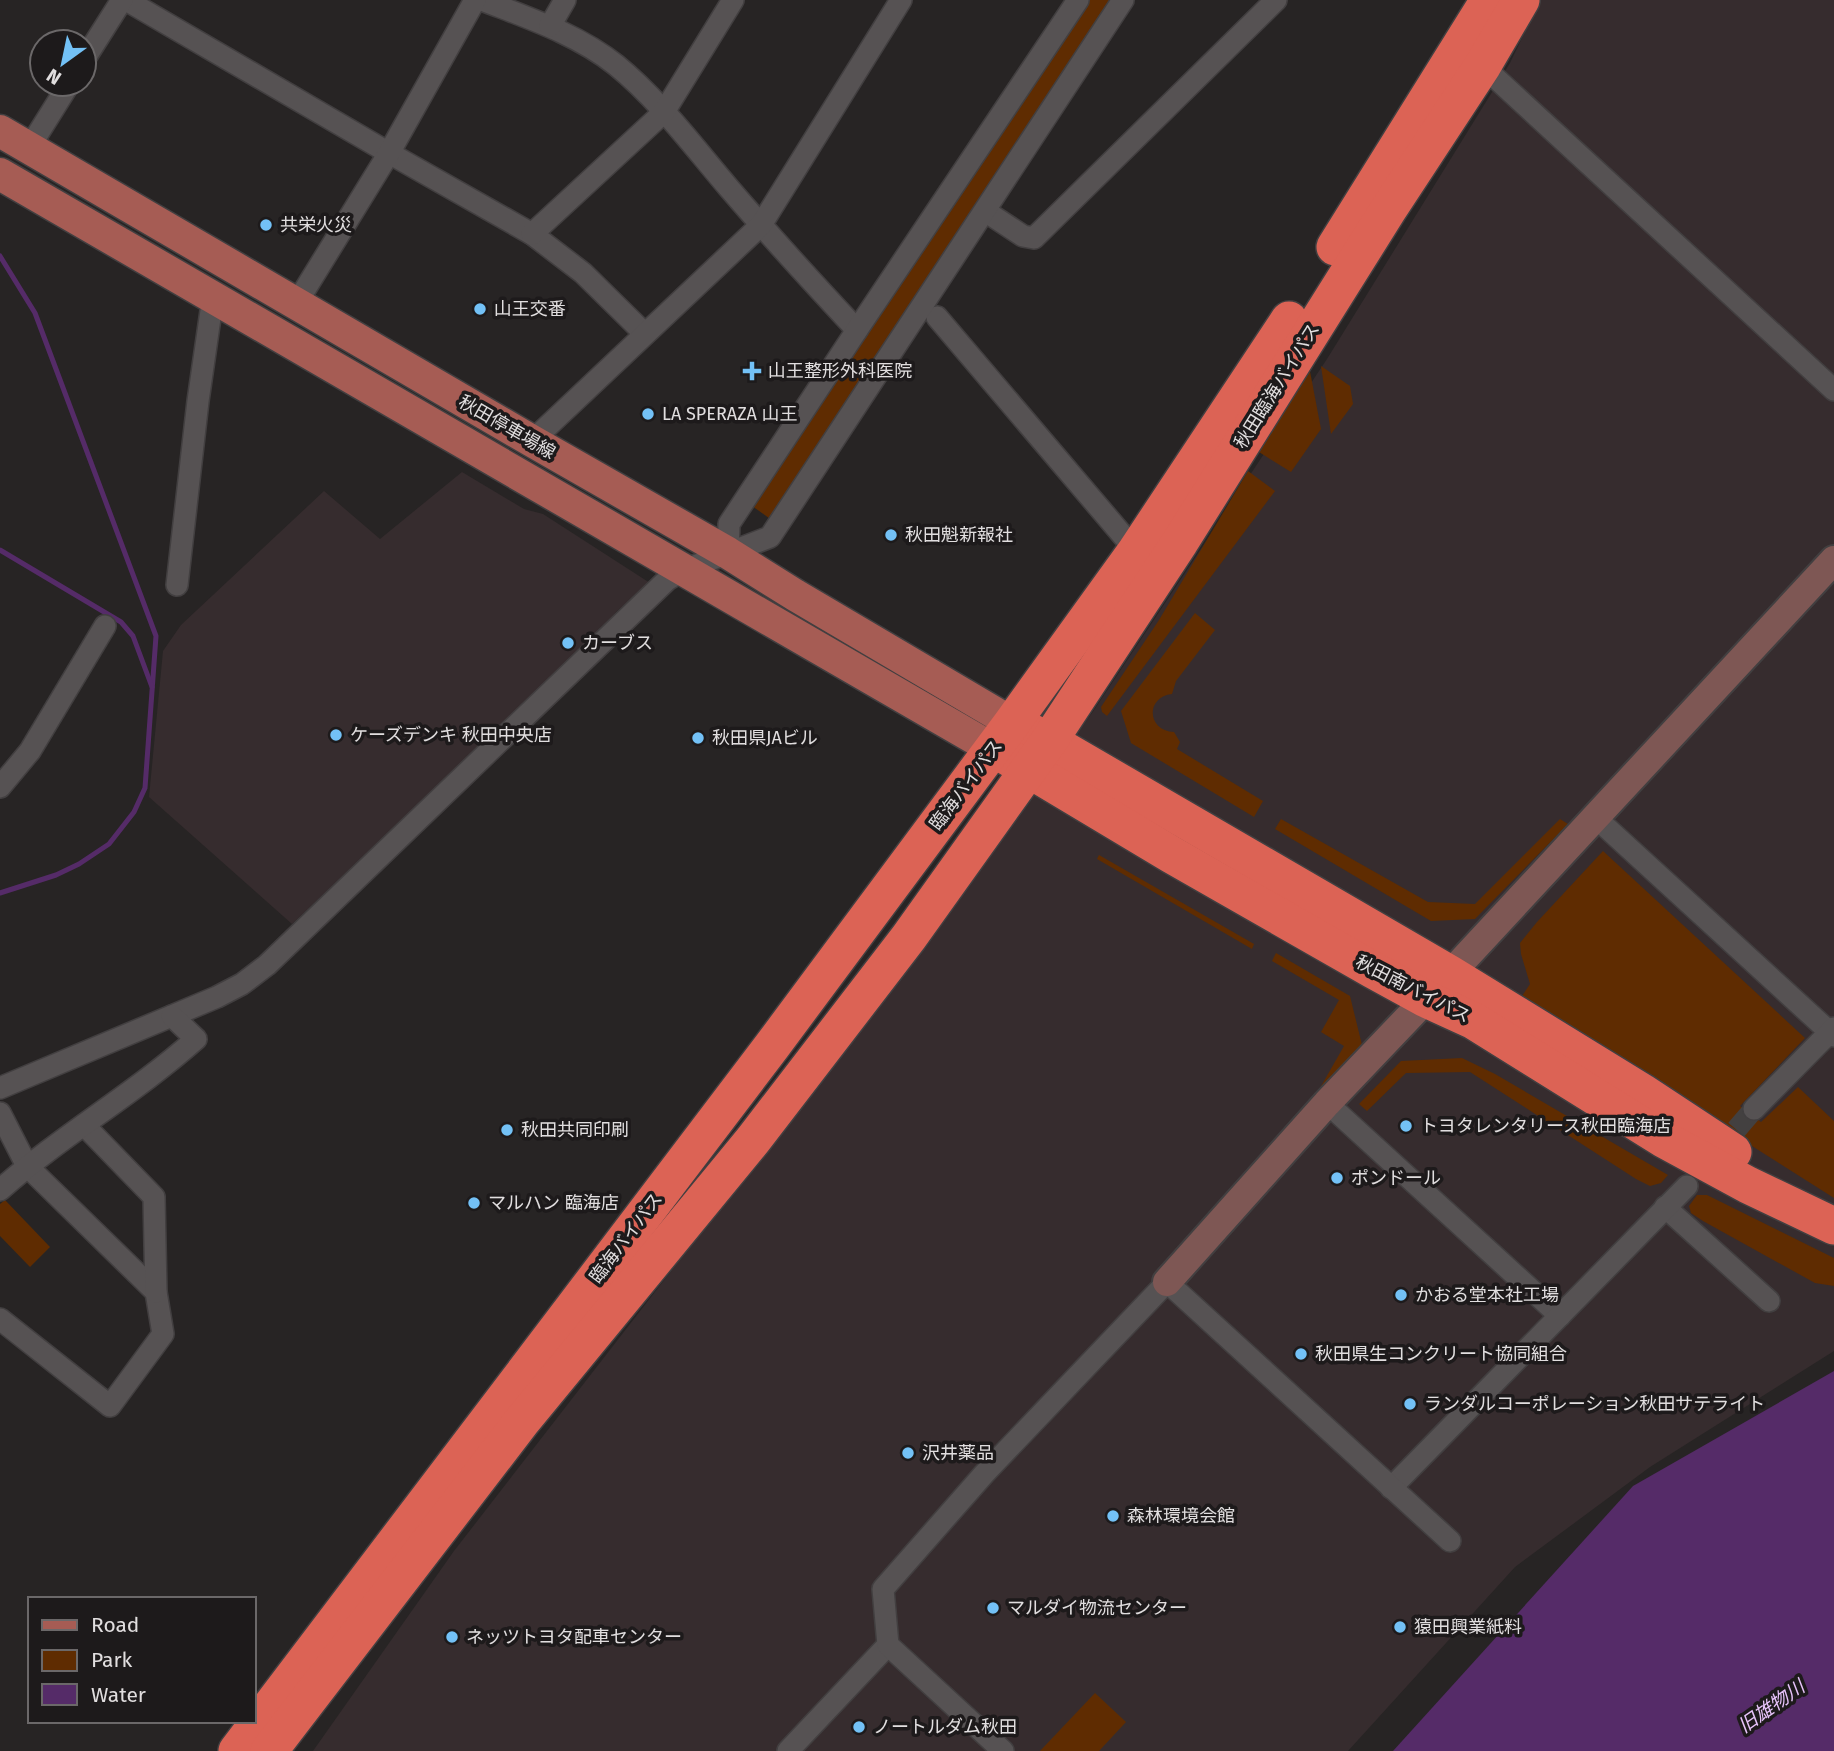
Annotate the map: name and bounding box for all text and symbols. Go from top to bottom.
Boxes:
north arrow [28,28,98,98]
text: N [42,64,66,90]
place label: 共栄火災 [280,214,352,236]
marker: 共栄火災 [258,217,274,233]
place label: 山王交番 [494,298,566,320]
marker: 山王交番 [472,301,488,317]
street label: 秋田臨海バイパス [1230,319,1324,453]
place label: 山王整形外科医院 [768,360,912,382]
marker: 山王整形外科医院 [742,361,762,381]
street label: 秋田停車場線 [455,390,559,464]
place label: LA SPERAZA 山王 [662,403,798,425]
marker: LA SPERAZA 山王 [640,406,656,422]
place label: 秋田魁新報社 [905,524,1013,546]
marker: 秋田魁新報社 [883,527,899,543]
place label: カーブス [582,632,653,654]
marker: カーブス [560,635,576,651]
place label: ケーズデンキ 秋田中央店 [350,724,552,746]
marker: ケーズデンキ 秋田中央店 [328,727,344,743]
place label: 秋田県JAビル [712,727,818,749]
marker: 秋田県JAビル [690,730,706,746]
street label: 臨海バイパス [925,735,1007,835]
street label: 秋田南バイパス [1352,951,1474,1027]
place label: トヨタレンタリース秋田臨海店 [1420,1115,1671,1137]
marker: トヨタレンタリース秋田臨海店 [1398,1118,1414,1134]
place label: 秋田共同印刷 [521,1119,629,1141]
marker: 秋田共同印刷 [499,1122,515,1138]
place label: ポンドール [1351,1167,1441,1189]
marker: ポンドール [1329,1170,1345,1186]
street label: 臨海バイパス [585,1188,667,1288]
place label: マルハン 臨海店 [488,1192,619,1214]
marker: マルハン 臨海店 [466,1195,482,1211]
place label: かおる堂本社工場 [1415,1284,1559,1306]
marker: かおる堂本社工場 [1393,1287,1409,1303]
place label: 秋田県生コンクリート協同組合 [1315,1343,1567,1365]
marker: 秋田県生コンクリート協同組合 [1293,1346,1309,1362]
place label: ランダルコーポレーション秋田サテライト [1424,1393,1765,1415]
marker: ランダルコーポレーション秋田サテライト [1402,1396,1418,1412]
place label: 沢井薬品 [922,1442,994,1464]
marker: 沢井薬品 [900,1445,916,1461]
place label: 森林環境会館 [1127,1505,1235,1527]
marker: 森林環境会館 [1105,1508,1121,1524]
legend [28,1597,256,1723]
place label: マルダイ物流センター [1007,1597,1187,1619]
marker: マルダイ物流センター [985,1600,1001,1616]
text: Road [91,1612,139,1638]
place label: 猿田興業紙料 [1414,1616,1522,1638]
marker: 猿田興業紙料 [1392,1619,1408,1635]
place label: ネッツトヨタ配車センター [466,1626,682,1648]
marker: ネッツトヨタ配車センター [444,1629,460,1645]
text: Park [91,1647,133,1673]
water label: 旧雄物川 [1734,1674,1811,1738]
text: Water [91,1682,146,1708]
place label: ノートルダム秋田 [873,1716,1017,1738]
marker: ノートルダム秋田 [851,1719,867,1735]

